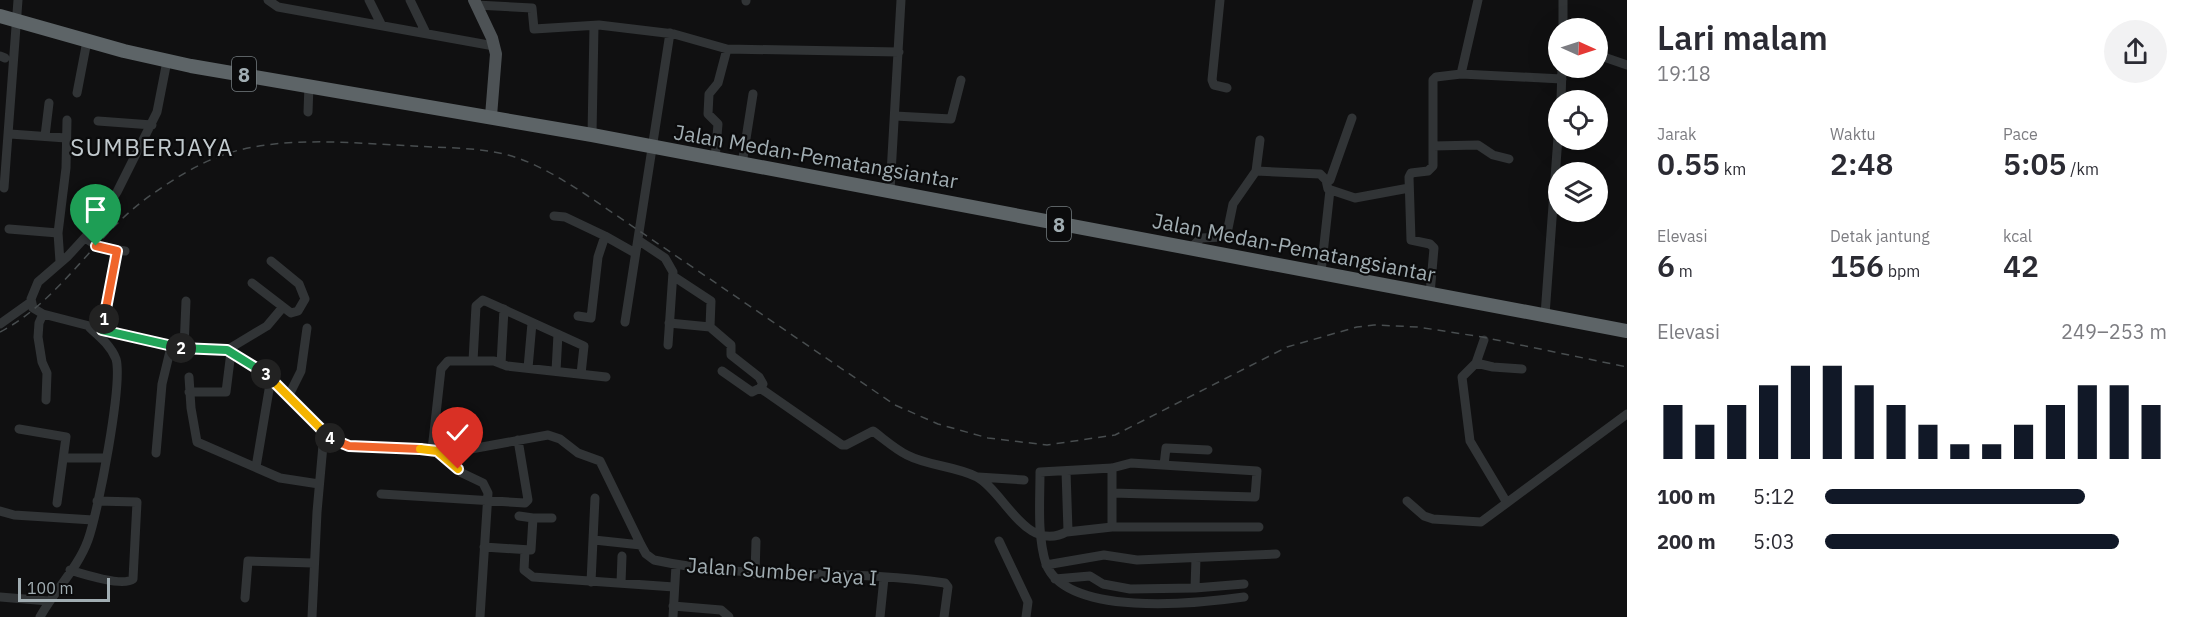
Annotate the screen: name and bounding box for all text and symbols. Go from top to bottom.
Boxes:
text: Lari malam [1657,16,1828,59]
north arrow [1548,18,1608,78]
map controls [1548,18,1608,222]
button: share [2104,20,2167,83]
road number: 8 [232,57,256,91]
text: 19:18 [1657,60,1711,87]
button: locate [1548,90,1608,150]
street label: Jalan Medan-Pematangsiantar [672,117,960,195]
text: Jarak [1657,124,1697,144]
text: Waktu [1830,124,1876,144]
text: Pace [2003,124,2038,144]
district label: SUMBERJAYA [70,131,234,163]
text: 0.55 [1657,144,1720,183]
text: 2:48 [1830,144,1894,183]
text: 5:05 [2003,144,2067,183]
text: km [1720,159,1746,179]
text: /km [2067,159,2099,179]
button: layers [1548,162,1608,222]
pin [70,184,121,246]
icon: arrive [79,193,112,226]
street label: Jalan Medan-Pematangsiantar [1150,206,1438,288]
road number: 8 [1047,207,1071,241]
text: Elevasi [1657,226,1707,246]
text: Detak jantung [1830,226,1930,246]
text: kcal [2003,226,2032,246]
text: 6 [1657,246,1675,285]
text: 156 [1830,246,1884,285]
text: 42 [2003,246,2039,285]
text: m [1675,261,1693,281]
text: bpm [1884,261,1920,281]
pin: 1 [89,304,119,334]
text: 1 [99,309,109,329]
text: Elevasi [1657,318,1720,345]
text: 249–253 m [2061,318,2167,345]
pin: 2 [166,333,196,363]
text: 2 [176,338,186,358]
pin: 3 [251,359,281,389]
text: 3 [261,364,271,384]
pin [432,407,483,469]
icon: check [441,416,474,449]
pin: 4 [315,423,345,453]
text: 4 [325,428,335,448]
text: 100 m [1657,483,1716,510]
text: 5:12 [1753,483,1795,510]
text: 200 m [1657,528,1716,555]
text: 5:03 [1753,528,1795,555]
street label: Jalan Sumber Jaya I [686,550,878,592]
scale bar [18,575,110,602]
text: 100 m [27,578,74,598]

